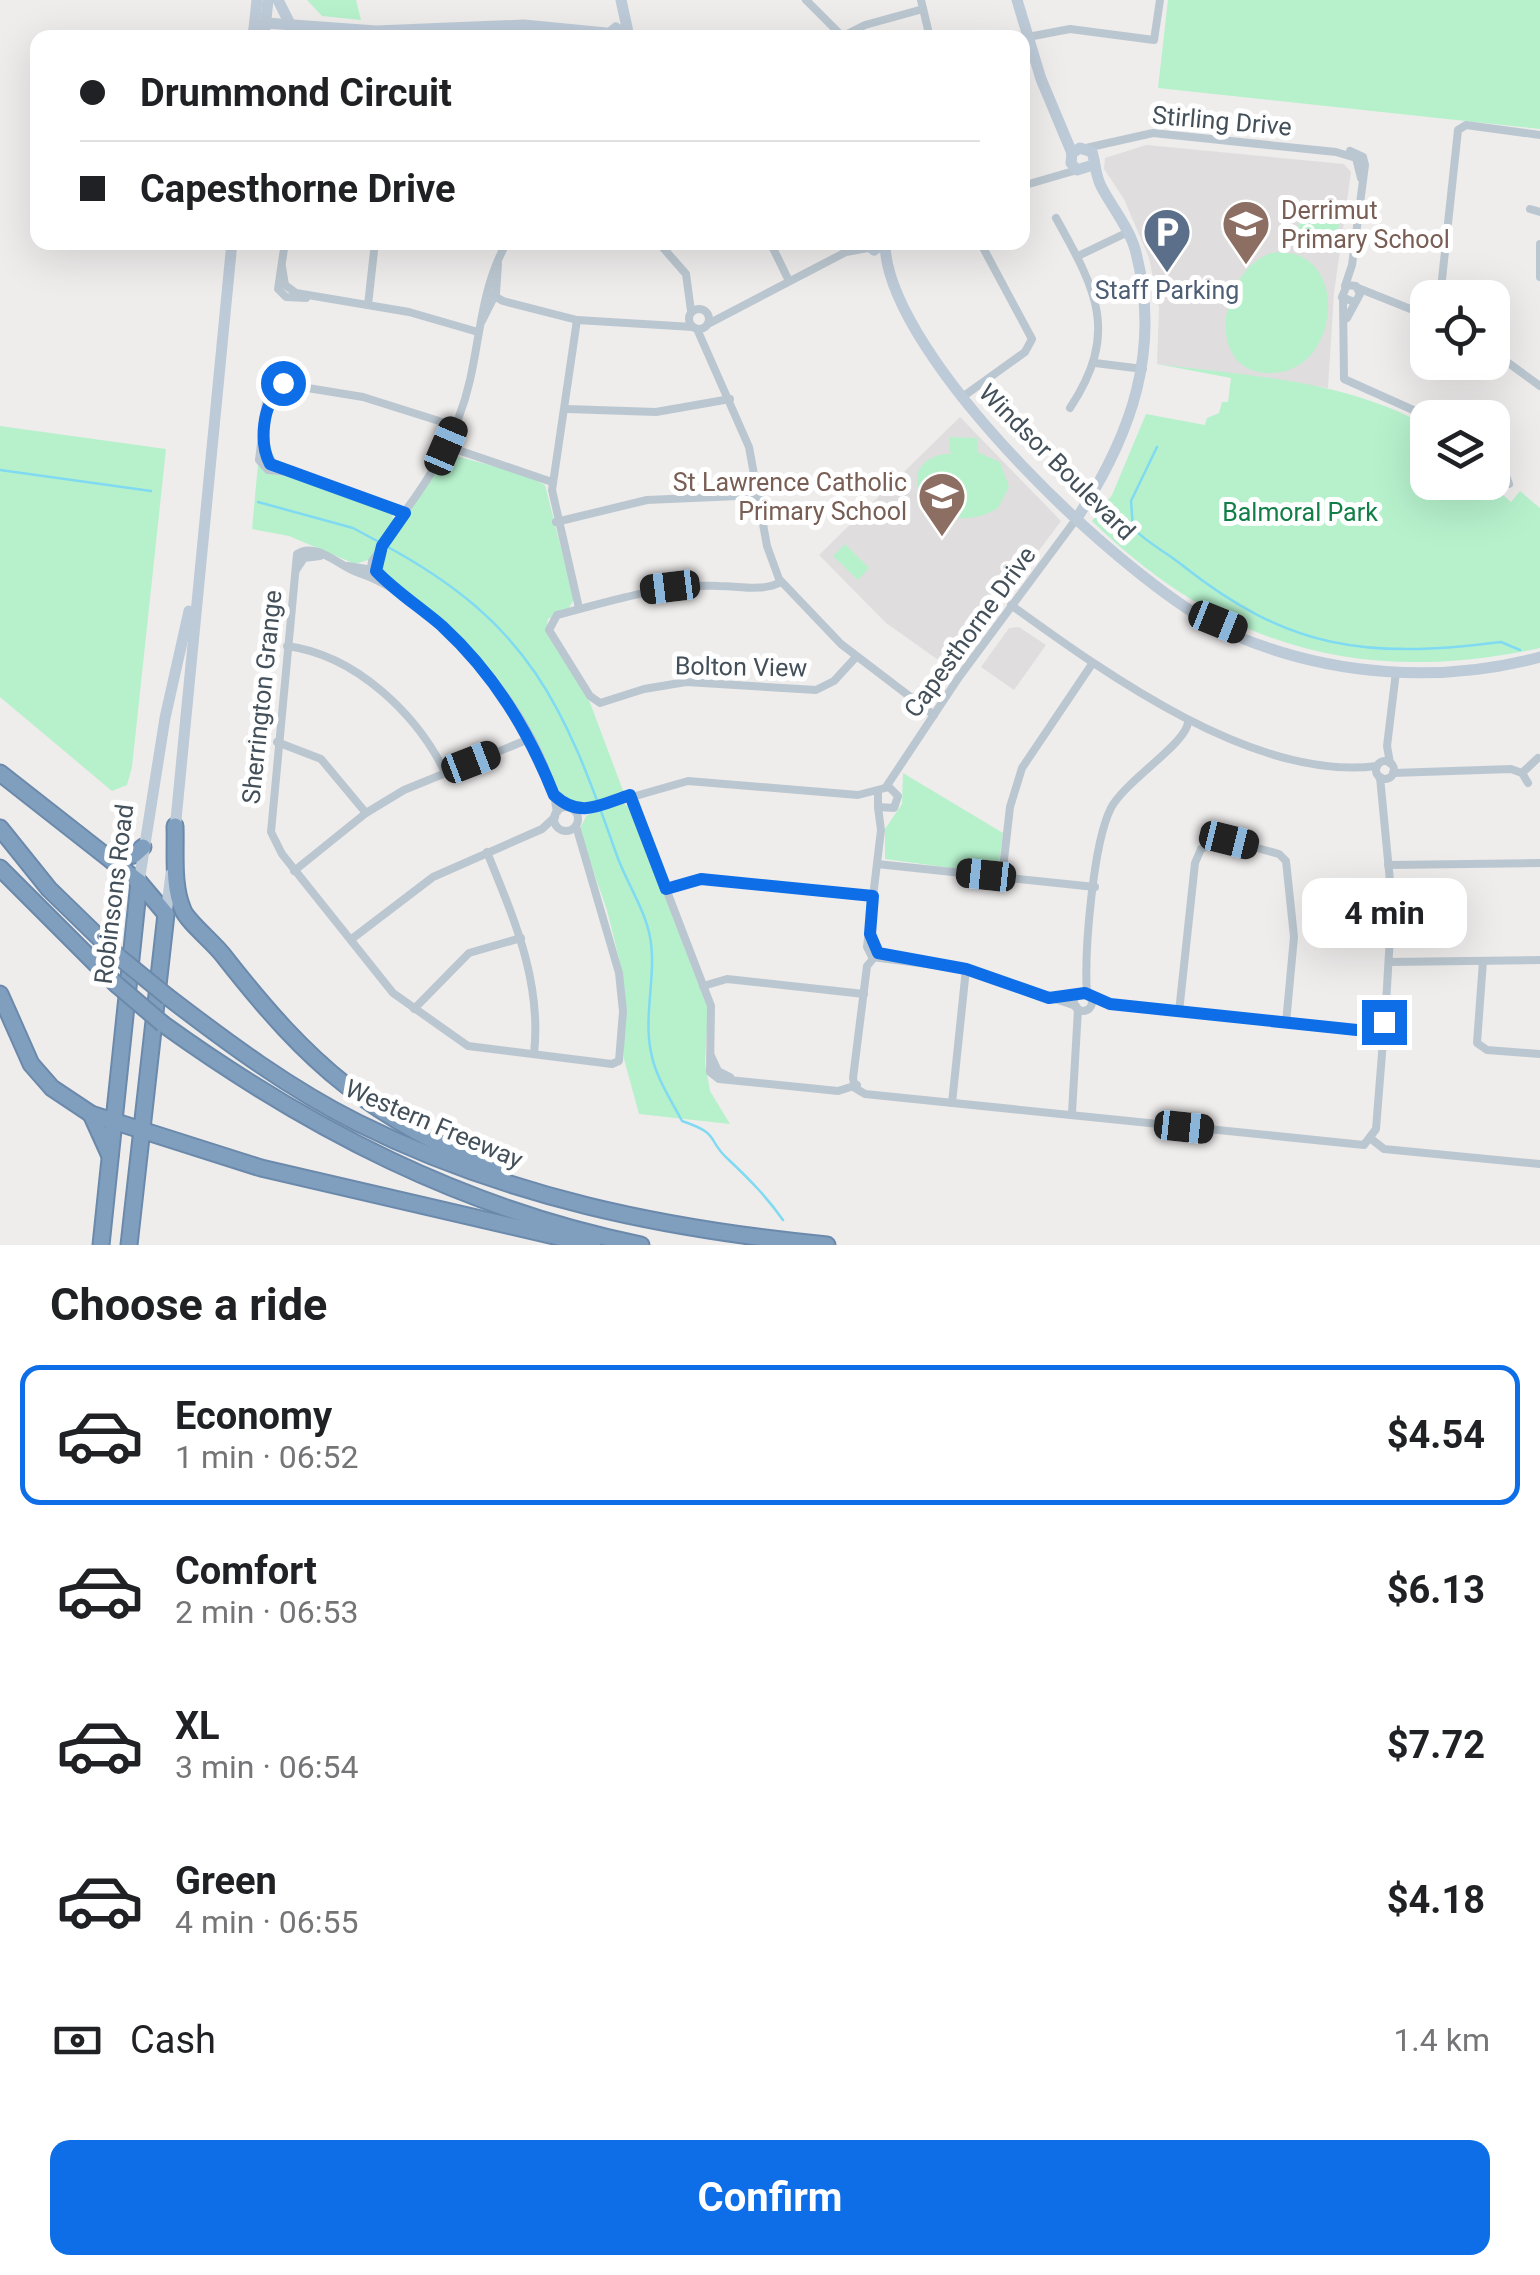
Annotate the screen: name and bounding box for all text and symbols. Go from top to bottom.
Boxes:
text: Drummond Circuit [140,71,452,115]
street label: Stirling Drive [1151,100,1293,142]
text: Capesthorne Drive [140,167,456,211]
place label: Derrimut Primary School [1281,196,1450,254]
school or university icon: Derrimut Primary School [1220,198,1272,266]
parking icon: Staff Parking [1141,206,1193,274]
place label: Staff Parking [1095,276,1239,305]
map controls [1410,280,1510,500]
button: locate [1410,280,1510,380]
route start [261,361,306,406]
street label: Windsor Boulevard [973,378,1141,546]
button: layers [1410,400,1510,500]
car [420,413,472,479]
place label: St Lawrence Catholic Primary School [673,468,907,526]
school or university icon: St Lawrence Catholic Primary School [916,470,968,538]
park label: Balmoral Park [1222,498,1378,527]
street label: Capesthorne Drive [898,541,1042,723]
car [638,568,702,606]
street label: Sherrington Grange [236,589,288,805]
car [1185,597,1251,647]
street label: Bolton View [675,651,808,683]
car [438,737,504,787]
street label: Robinsons Road [89,802,139,986]
car [1196,818,1262,862]
car [955,857,1017,893]
callout: 4 min [1302,877,1466,947]
text: 4 min [1344,894,1425,932]
route end [1362,1000,1407,1045]
street label: Western Freeway [341,1073,527,1175]
car [1153,1109,1215,1145]
text: Choose a ride [50,1278,327,1331]
icon: car [55,1390,145,1480]
text: Economy [175,1394,332,1438]
text: $4.54 [1387,1413,1485,1457]
text: 1 min · 06:52 [175,1438,358,1476]
icon: car [55,1545,145,1635]
text: Comfort [175,1549,317,1593]
text: $6.13 [1387,1568,1485,1612]
text: 2 min · 06:53 [175,1593,358,1631]
icon: car [55,1700,145,1790]
text: XL [175,1704,220,1748]
text: $7.72 [1387,1723,1485,1767]
text: 3 min · 06:54 [175,1748,358,1786]
icon: car [55,1855,145,1945]
text: Green [175,1859,277,1903]
text: $4.18 [1387,1878,1485,1922]
text: 4 min · 06:55 [175,1903,358,1941]
icon: cash [50,2013,105,2068]
text: Cash [130,2018,216,2062]
text: 1.4 km [1393,2021,1490,2059]
button: Confirm [50,2140,1490,2255]

